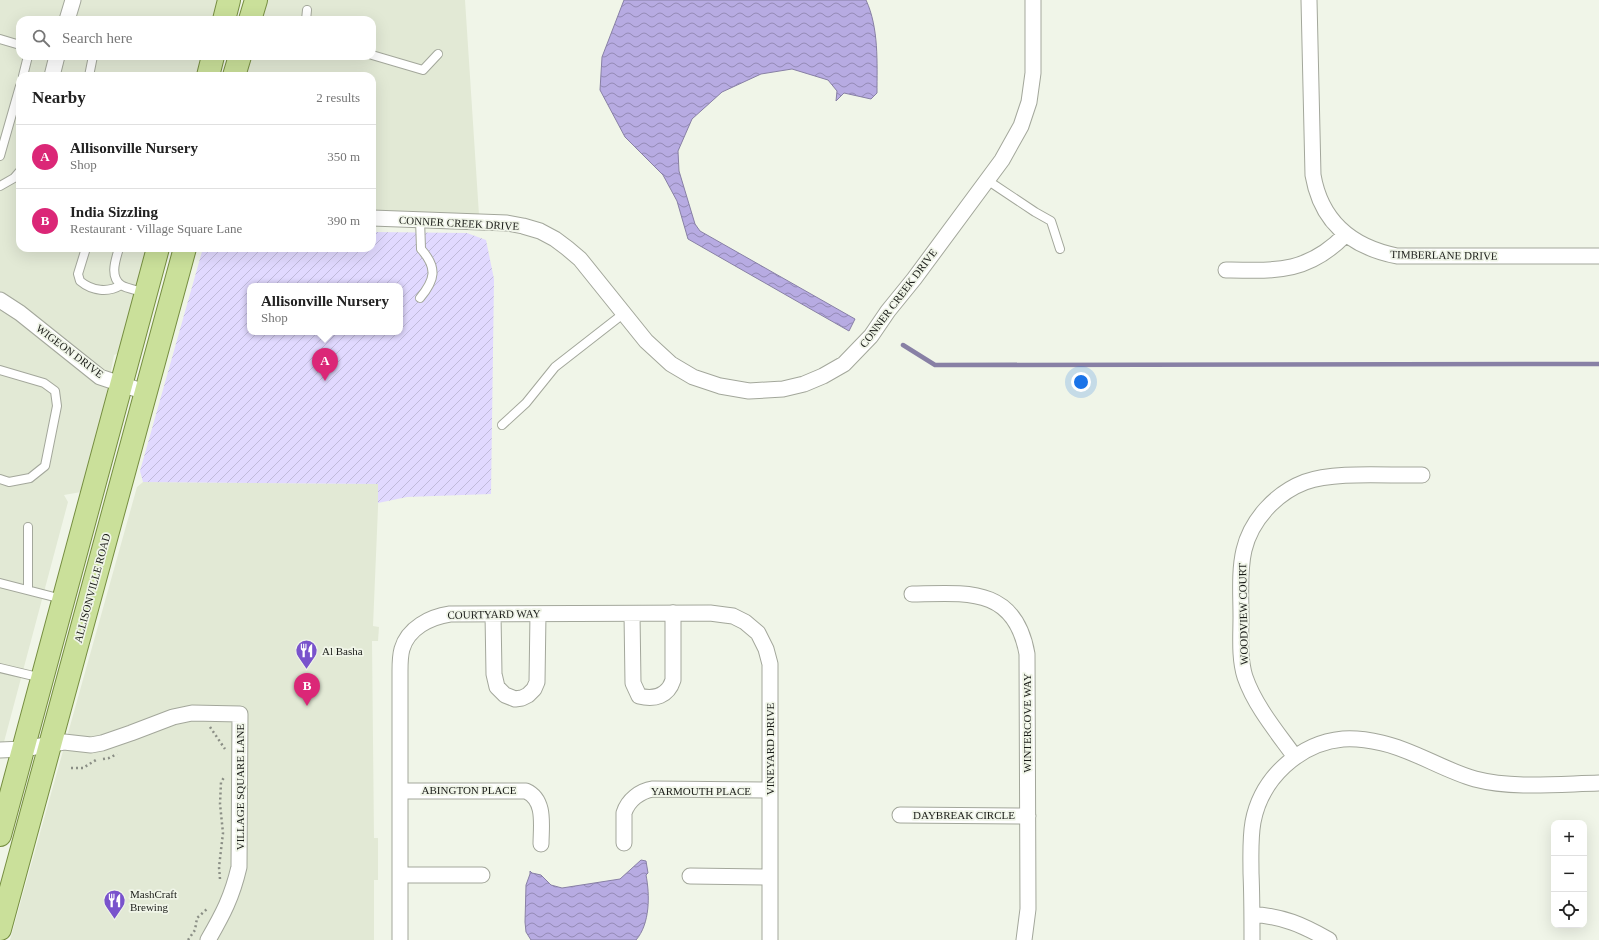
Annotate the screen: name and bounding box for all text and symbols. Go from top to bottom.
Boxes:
search box [16,16,376,60]
icon: search [30,27,52,49]
text: Search here [62,30,132,46]
text: Nearby [32,88,86,107]
text: 2 results [316,90,360,105]
text: Allisonville Nursery [70,140,198,156]
text: A [40,149,50,164]
text: 350 m [327,149,360,164]
text: Shop [70,157,97,172]
text: India Sizzling [70,204,158,220]
text: B [41,213,49,228]
text: 390 m [327,213,360,228]
street label: CONNER CREEK DRIVE [399,214,520,232]
text: Restaurant · Village Square Lane [70,221,242,236]
street label: CONNER CREEK DRIVE [857,246,939,350]
street label: TIMBERLANE DRIVE [1390,248,1498,262]
popup [247,283,403,335]
text: Allisonville Nursery [261,293,389,309]
text: Shop [261,310,288,325]
street label: WIGEON DRIVE [34,322,106,380]
pin: A [312,348,338,381]
your location [1071,372,1091,392]
street label: ALLISONVILLE ROAD [72,532,112,644]
street label: WOODVIEW COURT [1236,563,1250,665]
street label: COURTYARD WAY [447,607,541,621]
restaurant icon: Al Basha [293,638,319,671]
place label: Al Basha [322,645,363,657]
pin: B [294,673,320,706]
street label: WINTERCOVE WAY [1021,673,1033,773]
street label: VINEYARD DRIVE [764,702,776,795]
street label: VILLAGE SQUARE LANE [234,723,246,850]
street label: ABINGTON PLACE [422,784,517,796]
street label: YARMOUTH PLACE [651,785,751,797]
street label: DAYBREAK CIRCLE [913,809,1015,821]
map controls [1551,820,1587,928]
button: + [1551,820,1587,856]
button: − [1551,856,1587,892]
restaurant icon: MashCraft Brewing [101,887,127,920]
place label: MashCraft Brewing [130,888,177,913]
button: locate [1551,892,1587,928]

